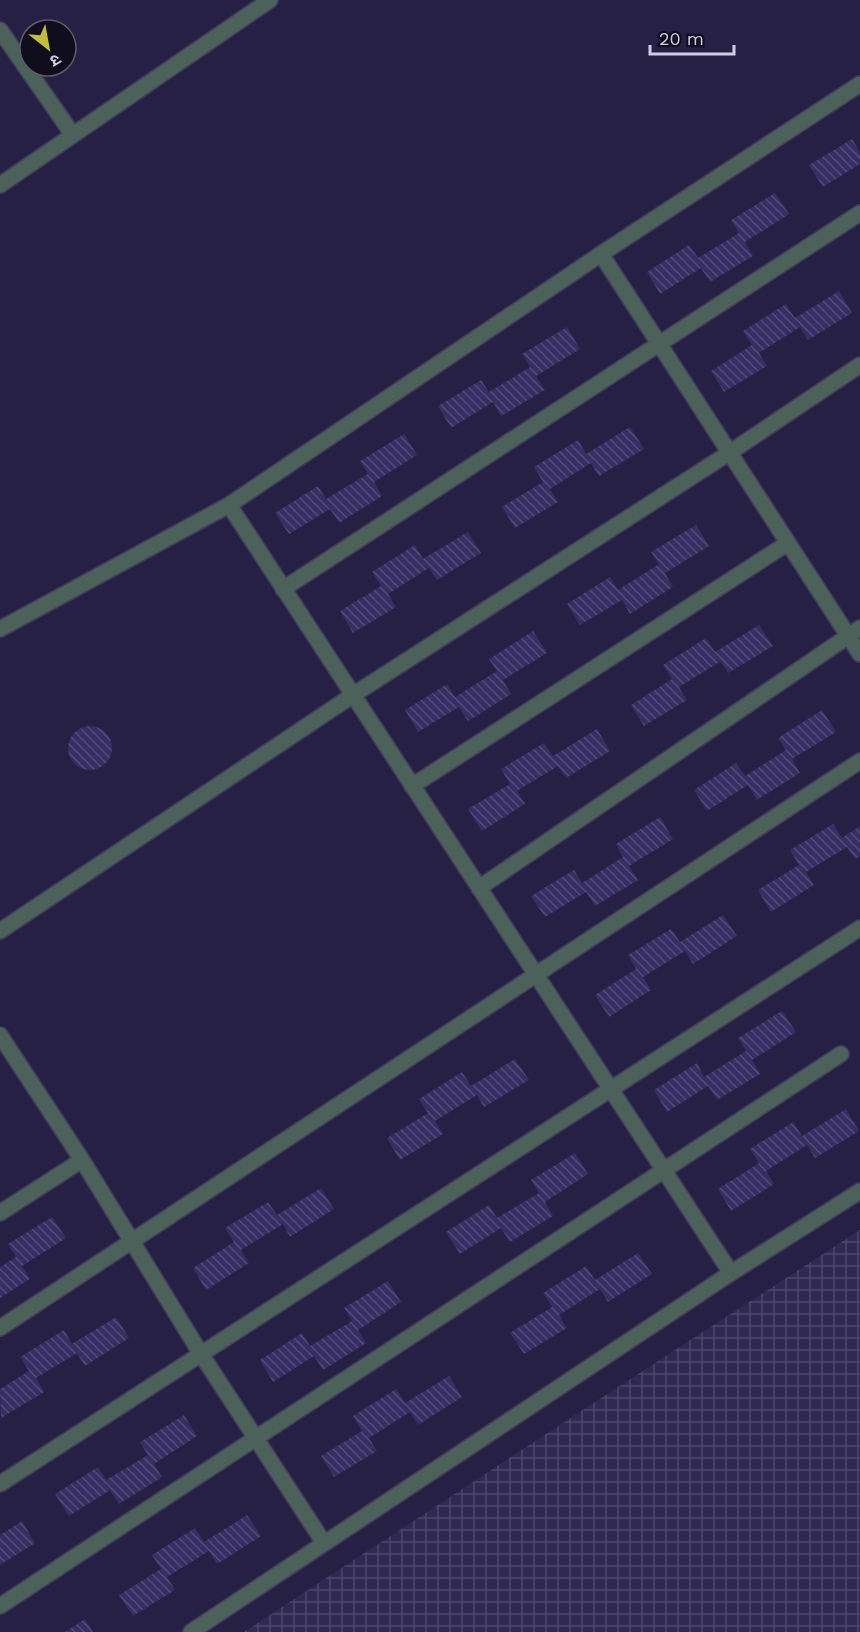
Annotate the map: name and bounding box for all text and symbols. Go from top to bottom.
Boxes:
north arrow [18,18,78,78]
scale bar [650,18,734,56]
text: 20 m [659,28,704,49]
text: उ [46,50,64,71]

